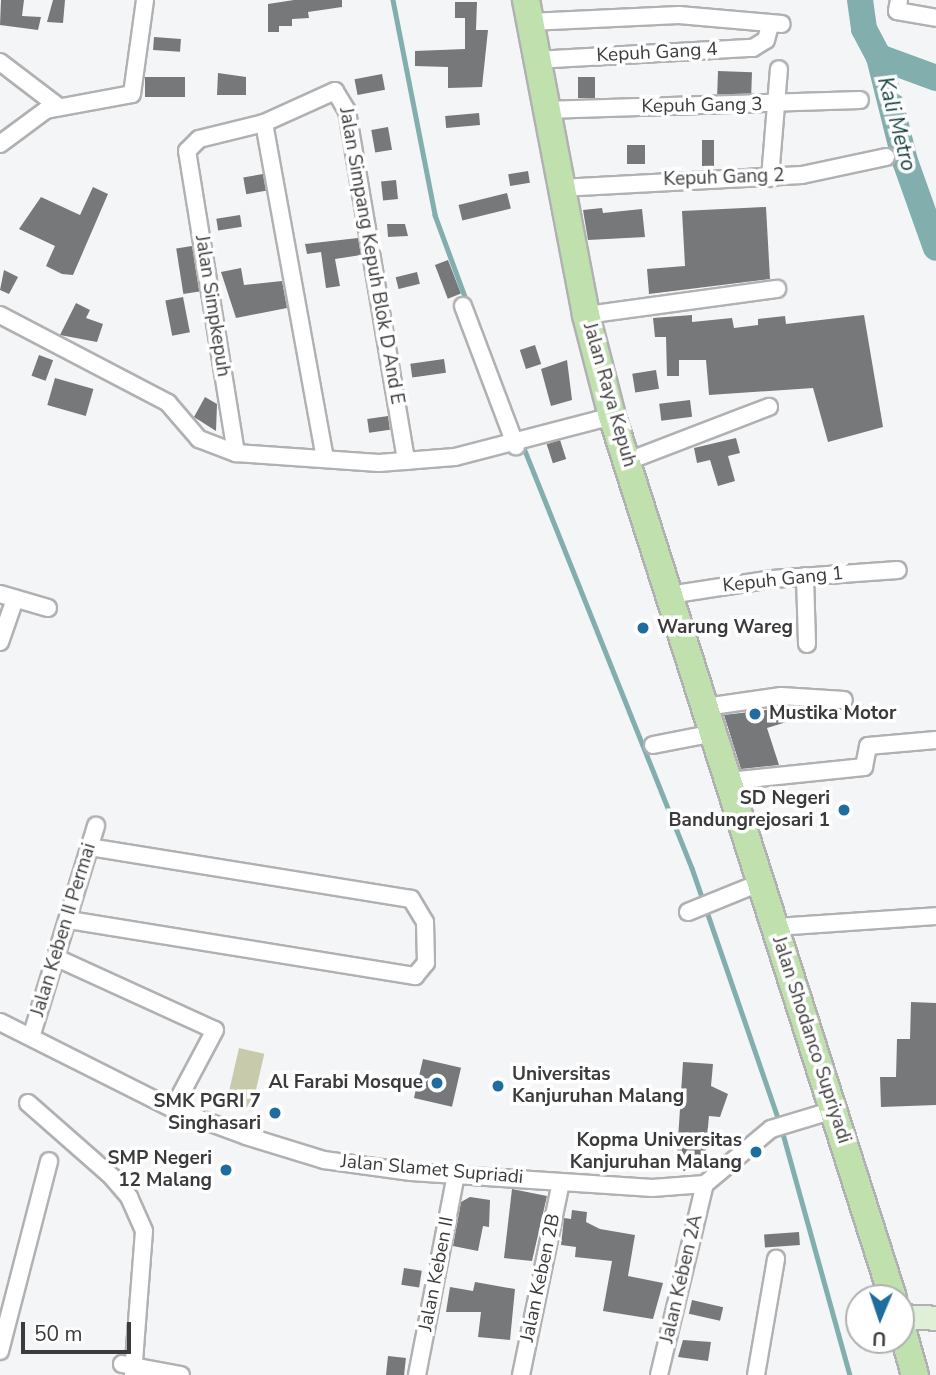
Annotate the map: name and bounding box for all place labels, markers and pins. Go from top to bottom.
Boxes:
place label: Warung Wareg [657,617,793,639]
marker: Warung Wareg [635,620,651,636]
place label: Mustika Motor [769,703,896,725]
marker: Mustika Motor [747,706,763,722]
place label: SD Negeri Bandungrejosari 1 [668,788,830,832]
marker: SD Negeri Bandungrejosari 1 [836,802,852,818]
place label: Universitas Kanjuruhan Malang [512,1064,684,1108]
place label: Al Farabi Mosque [268,1072,423,1094]
marker: Al Farabi Mosque [429,1075,445,1091]
marker: Universitas Kanjuruhan Malang [490,1078,506,1094]
place label: SMK PGRI 7 Singhasari [154,1091,261,1135]
marker: SMK PGRI 7 Singhasari [267,1105,283,1121]
place label: Kopma Universitas Kanjuruhan Malang [570,1130,742,1174]
marker: Kopma Universitas Kanjuruhan Malang [748,1144,764,1160]
place label: SMP Negeri 12 Malang [107,1148,212,1192]
marker: SMP Negeri 12 Malang [218,1162,234,1178]

